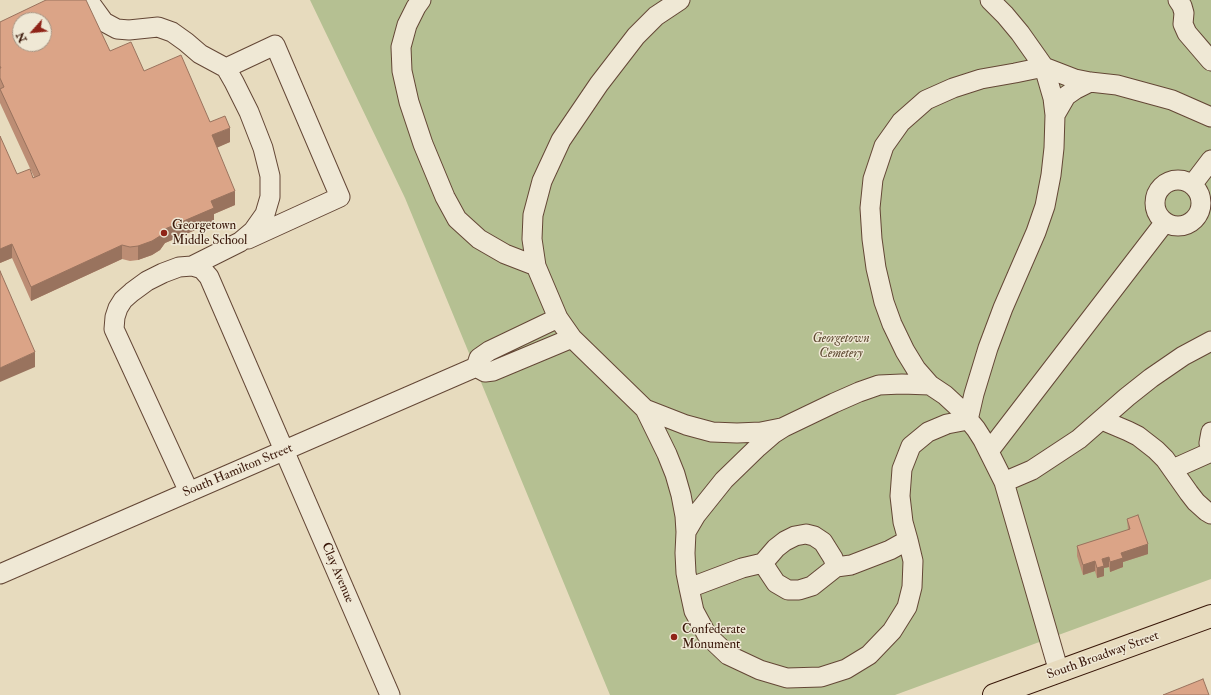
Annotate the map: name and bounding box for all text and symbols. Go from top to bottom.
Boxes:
north arrow [12,12,52,52]
text: N [14,30,30,45]
place label: Georgetown Middle School [172,218,247,249]
marker: Georgetown Middle School [159,228,169,238]
park label: Georgetown Cemetery [812,331,870,362]
street label: South Hamilton Street [181,441,295,501]
street label: Clay Avenue [317,540,357,606]
place label: Confederate Monument [682,622,746,653]
street label: South Broadway Street [1045,628,1161,684]
marker: Confederate Monument [669,632,679,642]

